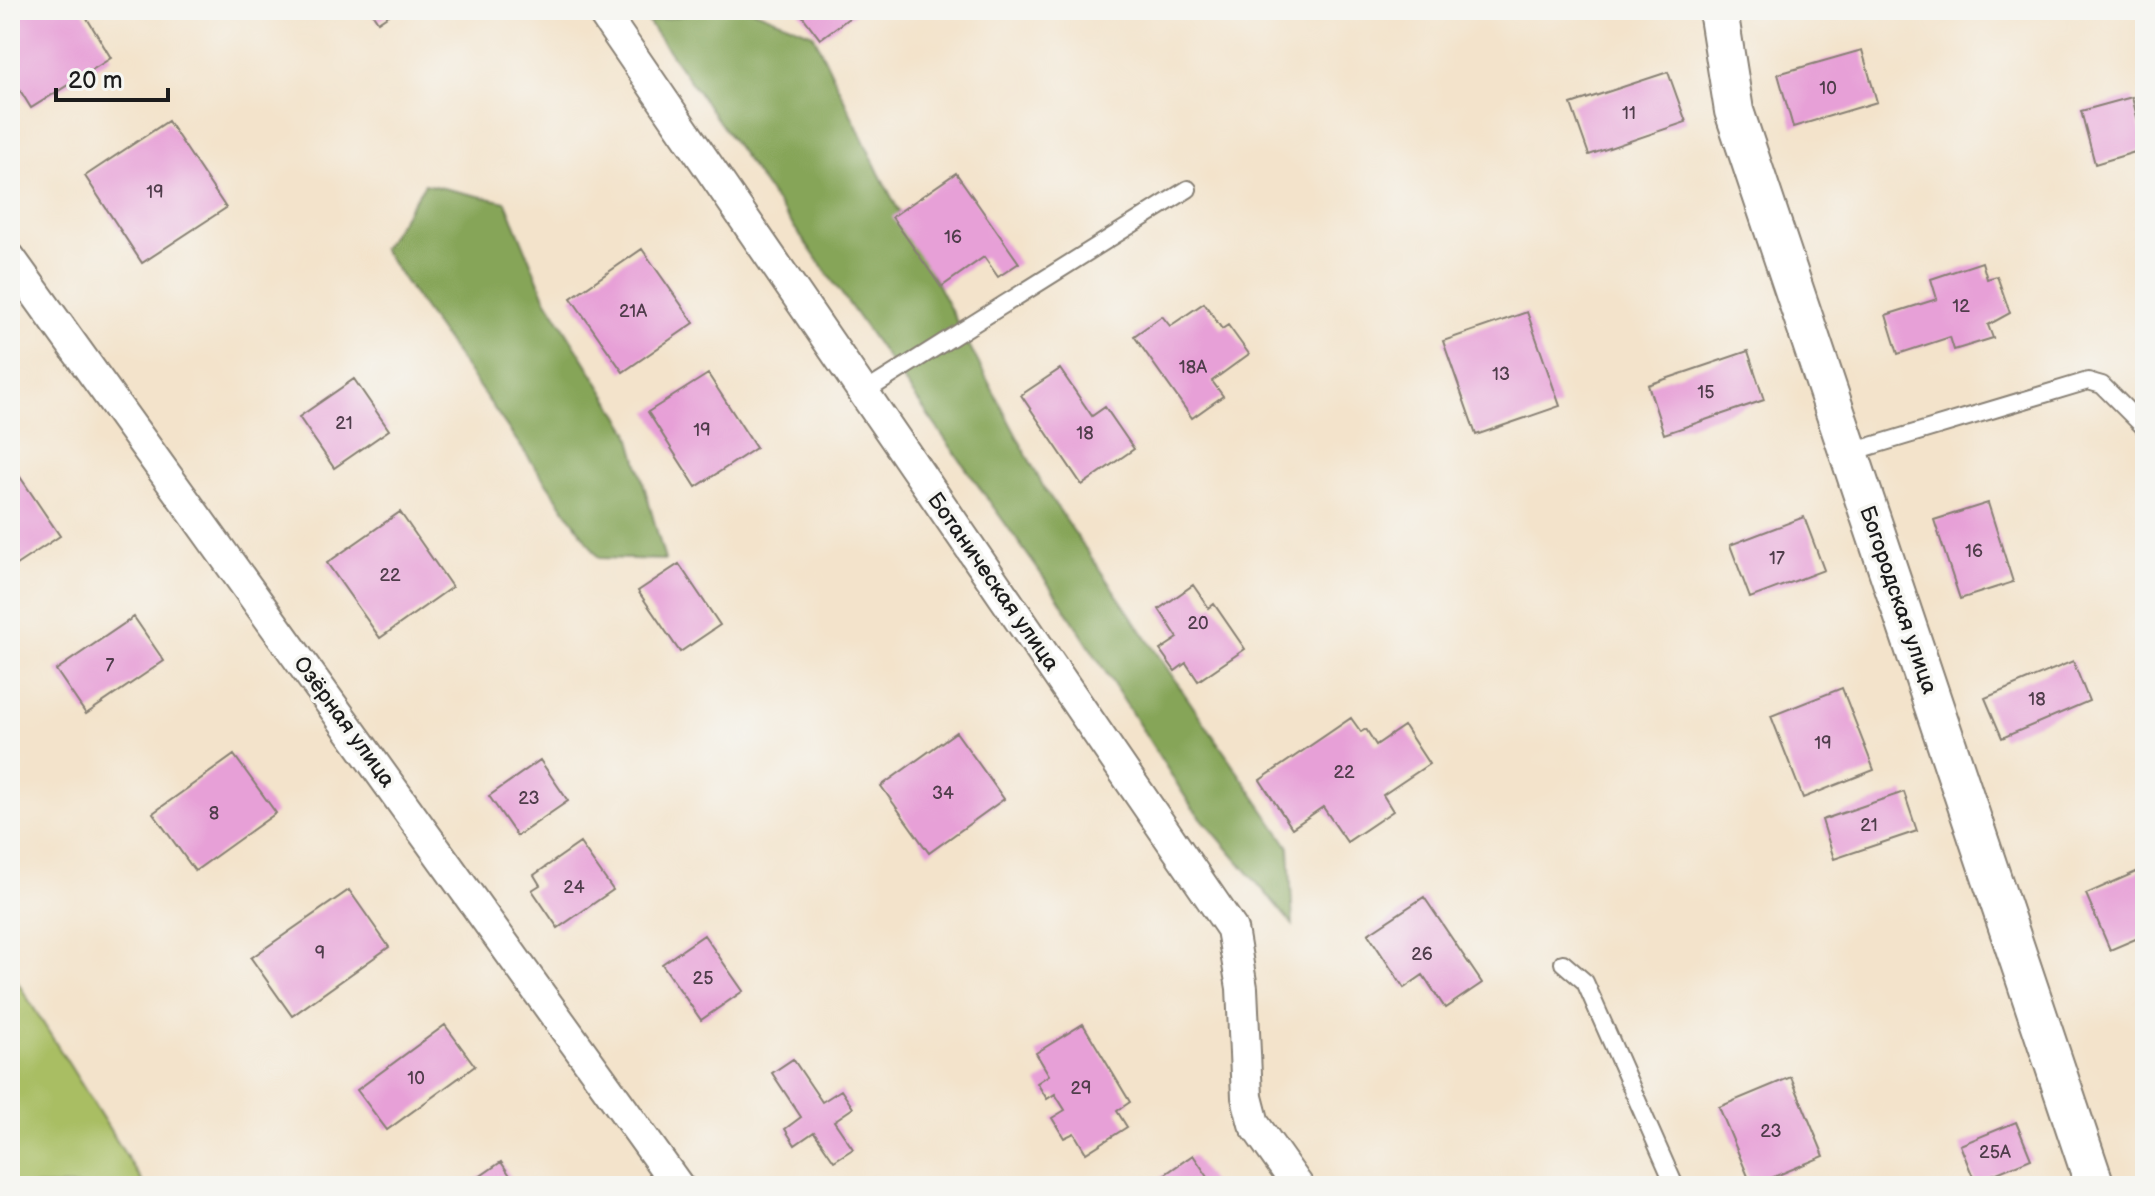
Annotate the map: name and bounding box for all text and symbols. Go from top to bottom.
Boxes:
scale bar [56,52,168,102]
text: 20 m [68,66,123,95]
house number: 10 [1819,78,1837,99]
house number: 11 [1622,103,1636,124]
house number: 19 [146,182,164,203]
house number: 16 [944,227,962,248]
house number: 12 [1952,296,1970,317]
house number: 21А [619,301,647,322]
house number: 18А [1179,357,1207,378]
house number: 13 [1492,364,1510,385]
house number: 15 [1697,382,1715,403]
house number: 21 [335,413,353,434]
house number: 19 [693,420,711,441]
house number: 18 [1076,423,1094,444]
street label: Ботаническая улица [921,488,1065,676]
street label: Богородская улица [1853,502,1943,698]
house number: 16 [1965,541,1983,562]
house number: 17 [1769,548,1785,569]
house number: 22 [379,565,401,586]
house number: 20 [1187,613,1209,634]
street label: Озёрная улица [287,651,401,793]
house number: 7 [106,655,115,676]
house number: 18 [2028,689,2046,710]
house number: 19 [1814,733,1832,754]
house number: 22 [1333,762,1355,783]
house number: 34 [932,783,954,804]
house number: 23 [518,788,540,809]
house number: 8 [209,803,219,824]
house number: 21 [1860,815,1878,836]
house number: 24 [563,877,585,898]
house number: 9 [315,943,325,964]
house number: 26 [1411,944,1433,965]
house number: 25 [693,968,713,989]
house number: 10 [407,1068,425,1089]
house number: 29 [1070,1078,1092,1099]
house number: 23 [1760,1121,1782,1142]
house number: 25А [1979,1142,2011,1163]

